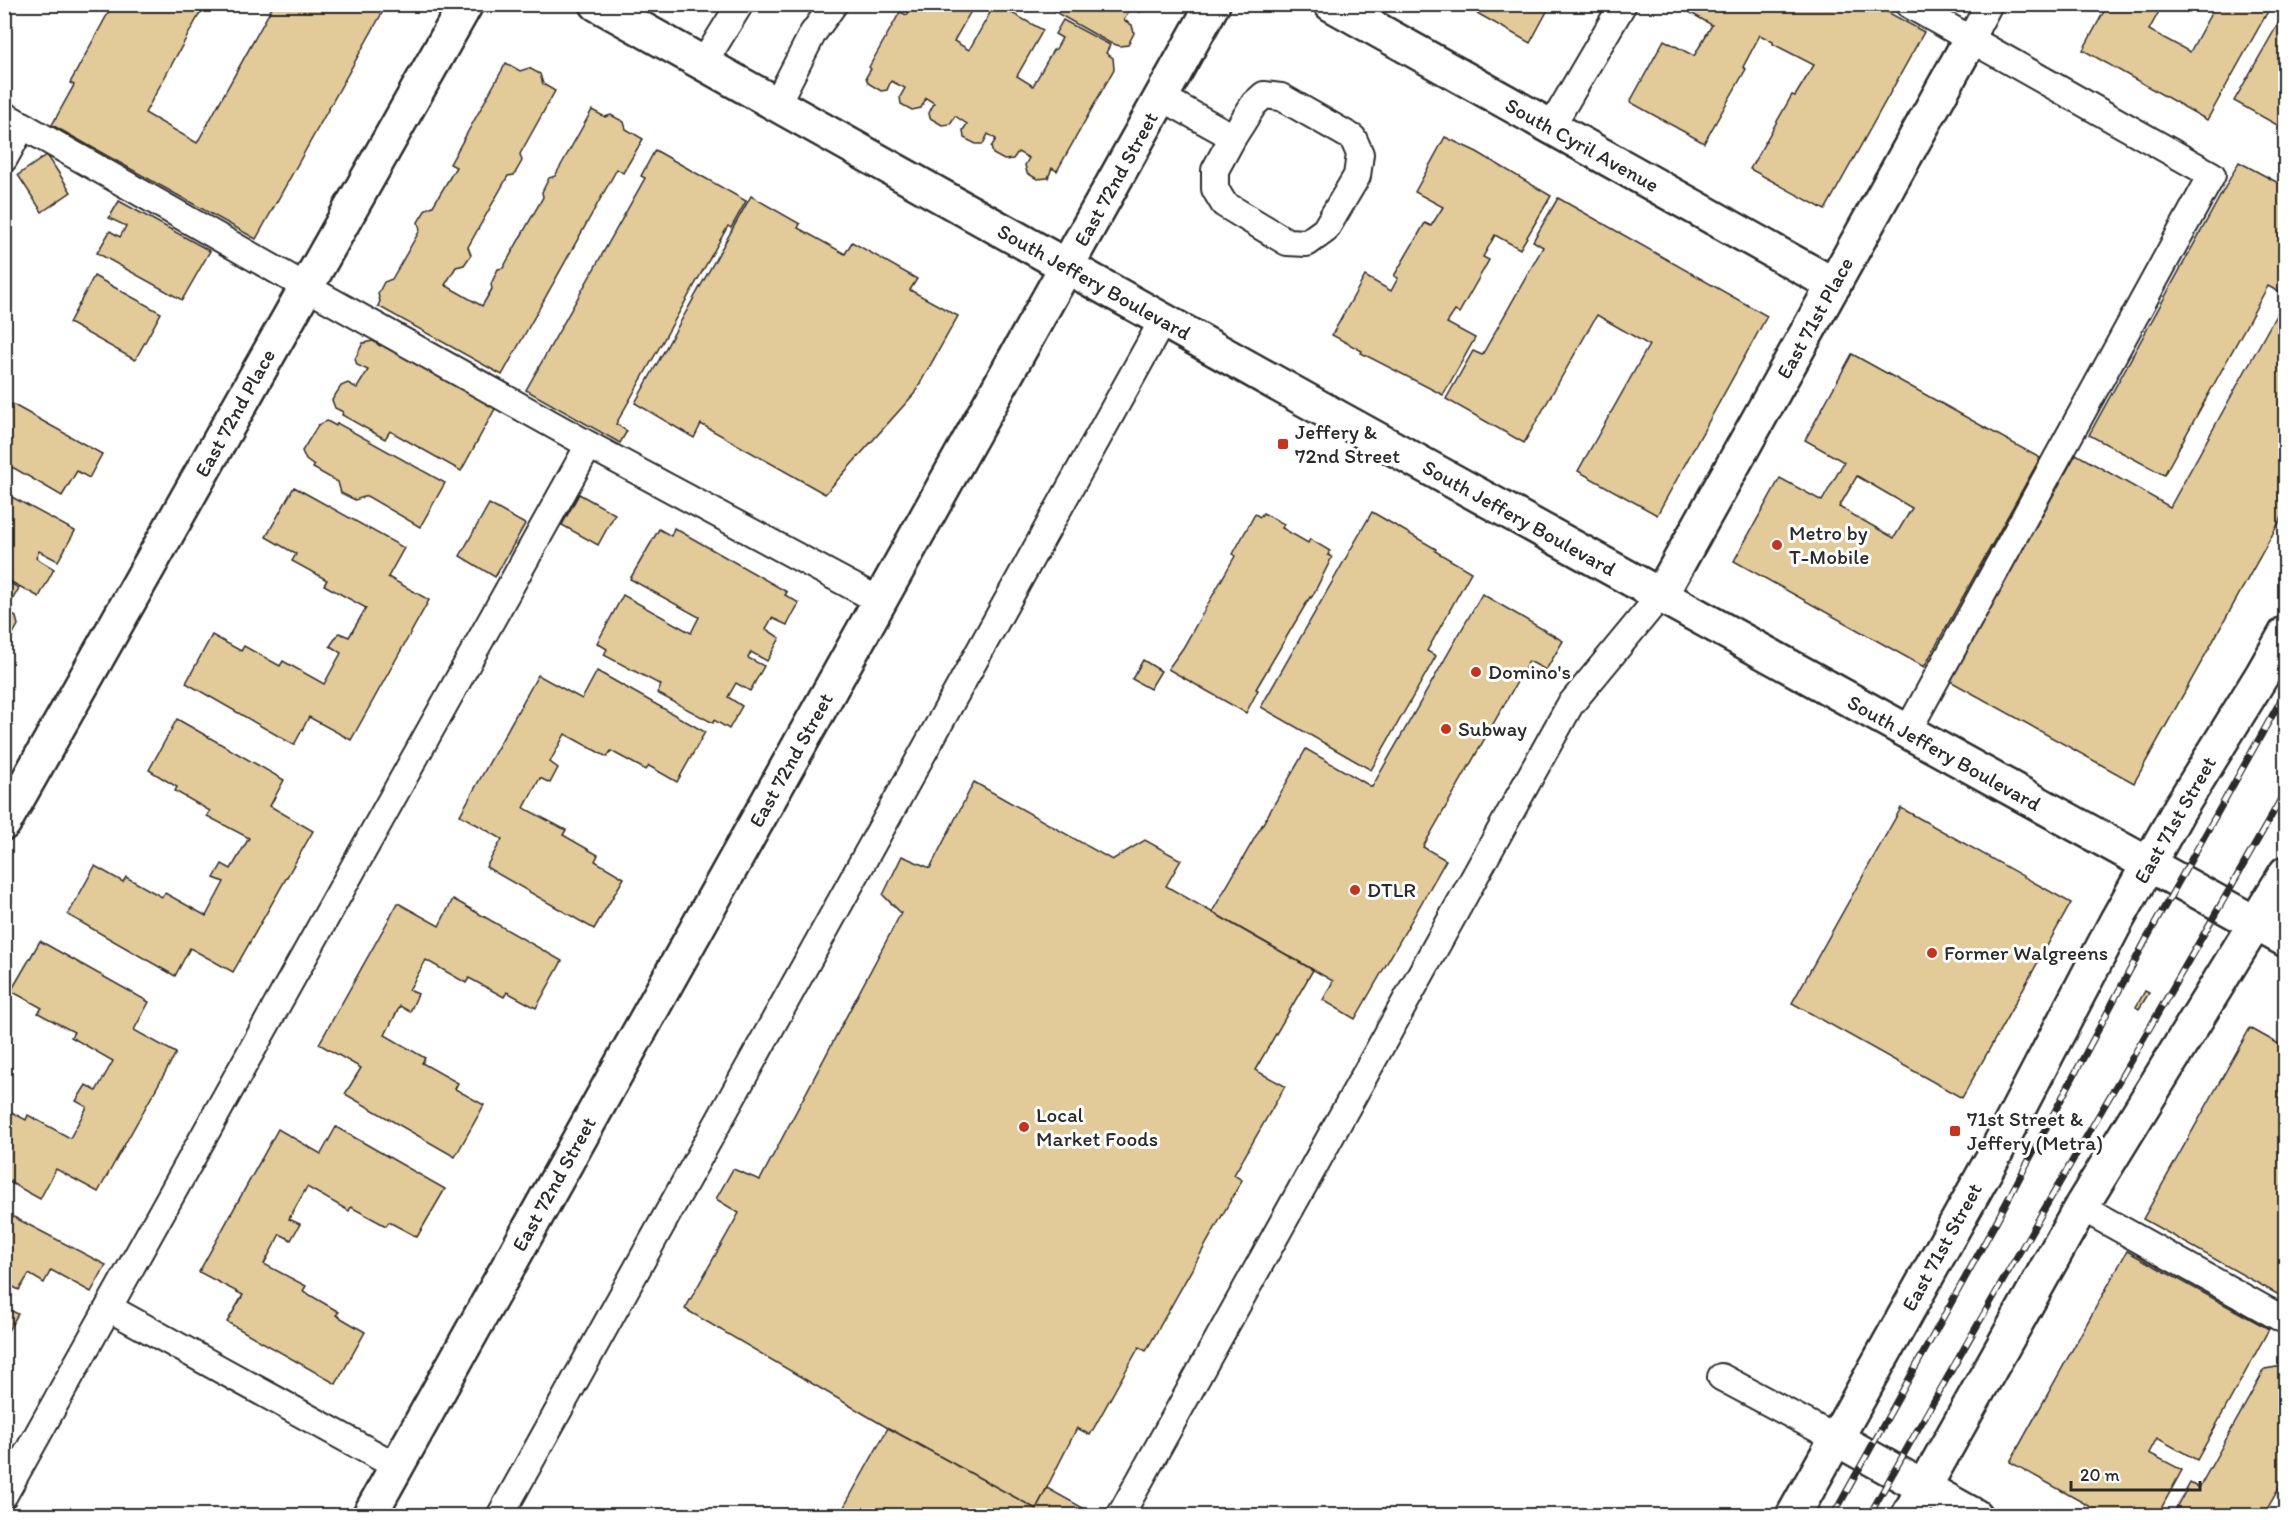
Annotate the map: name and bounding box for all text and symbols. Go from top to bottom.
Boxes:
street label: South Cyril Avenue [1501,92,1663,197]
street label: East 72nd Street [1068,107,1163,250]
street label: South Jeffery Boulevard [993,218,1195,345]
street label: East 71st Place [1771,252,1858,383]
street label: East 72nd Place [189,344,280,481]
place label: Jeffery & 72nd Street [1295,419,1400,468]
marker: Jeffery & 72nd Street [1276,437,1290,451]
street label: South Jeffery Boulevard [1418,454,1620,581]
place label: Metro by T-Mobile [1789,520,1869,569]
marker: Metro by T-Mobile [1770,538,1784,552]
place label: Domino's [1488,659,1571,684]
marker: Domino's [1469,665,1483,679]
street label: East 72nd Street [743,688,838,831]
street label: South Jeffery Boulevard [1843,689,2045,816]
place label: Subway [1458,716,1527,741]
marker: Subway [1439,722,1453,736]
street label: East 71st Street [2128,752,2221,888]
place label: DTLR [1367,877,1416,902]
marker: DTLR [1348,883,1362,897]
place label: Former Walgreens [1944,940,2108,965]
marker: Former Walgreens [1925,946,1939,960]
place label: Local Market Foods [1036,1102,1158,1151]
place label: 71st Street & Jeffery (Metra) [1967,1106,2103,1155]
street label: East 72nd Street [506,1112,601,1255]
marker: Local Market Foods [1017,1120,1031,1134]
marker: 71st Street & Jeffery (Metra) [1948,1124,1962,1138]
street label: East 71st Street [1896,1178,1987,1315]
scale bar [2071,1454,2200,1492]
text: 20 m [2080,1464,2120,1486]

